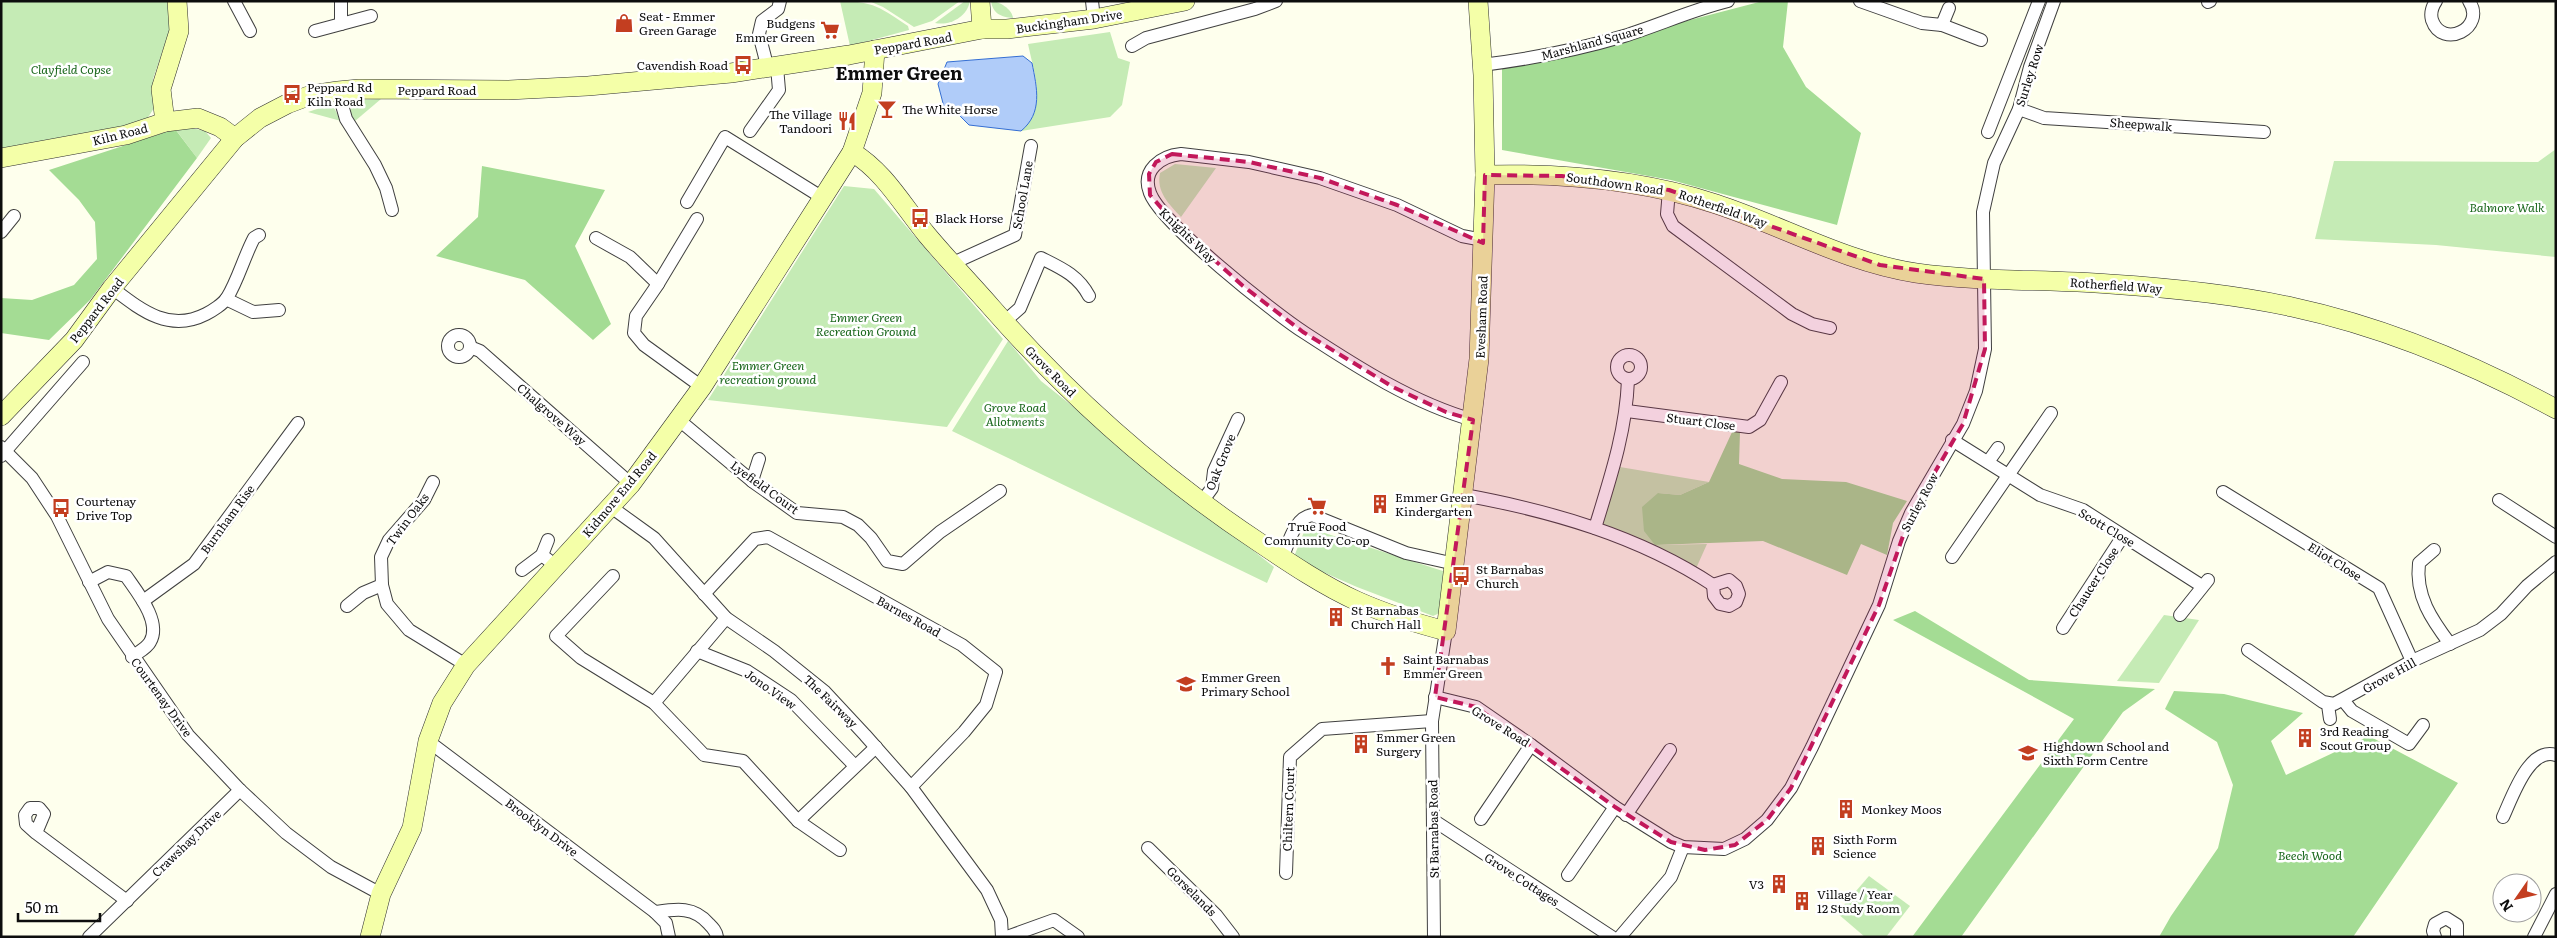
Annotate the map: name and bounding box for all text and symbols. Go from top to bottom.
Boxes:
street label: Buckingham Drive [1015,5,1123,37]
place label: Seat - Emmer Green Garage [639,7,716,39]
shop icon: Seat - Emmer Green Garage [613,12,635,34]
place label: Budgens Emmer Green [735,14,816,46]
supermarket icon: Budgens Emmer Green [819,19,841,41]
street label: Marshland Square [1539,20,1645,64]
street label: Peppard Road [873,27,954,59]
street label: Surley Row [2010,41,2048,109]
bus stop icon: Cavendish Road [732,54,754,76]
place label: Cavendish Road [637,56,729,74]
district label: Emmer Green [835,59,963,86]
park label: Clayfield Copse [31,60,112,78]
place label: Peppard Rd Kiln Road [307,78,373,110]
street label: Peppard Road [398,81,477,99]
bus stop icon: Peppard Rd Kiln Road [281,83,303,105]
bar icon: The White Horse [876,98,898,120]
place label: The White Horse [902,100,998,118]
place label: The Village Tandoori [769,105,832,137]
restaurant icon: The Village Tandoori [836,110,858,132]
street label: Sheepwalk [2109,113,2174,135]
street label: Kiln Road [90,118,150,150]
street label: School Lane [1007,159,1037,231]
street label: Southdown Road [1565,167,1665,199]
street label: Rotherfield Way [1676,184,1770,232]
park label: Balmore Walk [2469,198,2545,216]
street label: Knights Way [1155,203,1221,267]
bus stop icon: Black Horse [909,207,931,229]
place label: Black Horse [935,209,1003,227]
street label: Peppard Road [65,273,128,347]
street label: Rotherfield Way [2069,273,2163,297]
street label: Evesham Road [1471,275,1491,359]
park label: Emmer Green Recreation Ground [816,308,917,340]
street label: Grove Road [1021,341,1081,401]
park label: Emmer Green recreation ground [720,356,817,388]
street label: Chalgrove Way [513,379,591,449]
park label: Grove Road Allotments [984,398,1046,430]
street label: Stuart Close [1665,408,1737,434]
street label: Oak Grove [1200,431,1240,493]
street label: Kidmore End Road [578,447,661,541]
street label: Lyefield Court [727,456,803,518]
street label: Surley Row [1896,469,1943,535]
street label: Burnham Rise [196,481,258,557]
street label: Twin Oaks [381,488,433,549]
place label: Emmer Green Kindergarten [1395,488,1475,520]
place label: Courtenay Drive Top [76,492,136,524]
building icon: Emmer Green Kindergarten [1369,493,1391,515]
supermarket icon: True Food Community Co-op [1306,495,1328,517]
bus stop icon: Courtenay Drive Top [50,497,72,519]
street label: Scott Close [2075,503,2139,551]
place label: True Food Community Co-op [1264,517,1370,549]
street label: Eliot Close [2305,537,2365,585]
street label: Chaucer Close [2063,543,2123,621]
place label: St Barnabas Church [1476,560,1544,592]
bus stop icon: St Barnabas Church [1450,565,1472,587]
street label: Barnes Road [874,591,945,641]
place label: St Barnabas Church Hall [1351,601,1421,633]
building icon: St Barnabas Church Hall [1325,606,1347,628]
place label: Saint Barnabas Emmer Green [1403,650,1489,682]
street label: Grove Hill [2359,653,2419,697]
street label: Courtenay Drive [127,654,197,740]
church icon: Saint Barnabas Emmer Green [1377,655,1399,677]
street label: Jono View [741,665,801,714]
place label: Emmer Green Primary School [1201,668,1290,700]
street label: The Fairway [800,670,862,732]
school or university icon: Emmer Green Primary School [1175,673,1197,695]
street label: Grove Road [1468,701,1534,751]
place label: 3rd Reading Scout Group [2320,722,2391,754]
building icon: 3rd Reading Scout Group [2294,727,2316,749]
place label: Emmer Green Surgery [1376,728,1456,760]
building icon: Emmer Green Surgery [1350,733,1372,755]
place label: Highdown School and Sixth Form Centre [2043,737,2170,769]
school or university icon: Highdown School and Sixth Form Centre [2017,742,2039,764]
street label: Chiltern Court [1278,766,1298,852]
street label: St Barnabas Road [1423,779,1443,879]
street label: Brooklyn Drive [502,794,582,860]
building icon: Monkey Moos [1835,798,1857,820]
place label: Monkey Moos [1861,800,1942,818]
street label: Crawshay Drive [147,805,225,881]
place label: Sixth Form Science [1833,830,1898,862]
building icon: Sixth Form Science [1807,835,1829,857]
park label: Beech Wood [2278,846,2342,864]
street label: Grove Cottages [1481,848,1563,910]
street label: Gorselands [1163,862,1221,920]
building icon: V3 [1768,873,1790,895]
north arrow [2492,873,2542,923]
place label: V3 [1749,875,1764,893]
place label: Village / Year 12 Study Room [1817,885,1900,917]
scale bar [18,890,100,922]
building icon: Village / Year 12 Study Room [1791,890,1813,912]
text: 50 m [25,895,59,918]
text: N [2494,895,2517,916]

